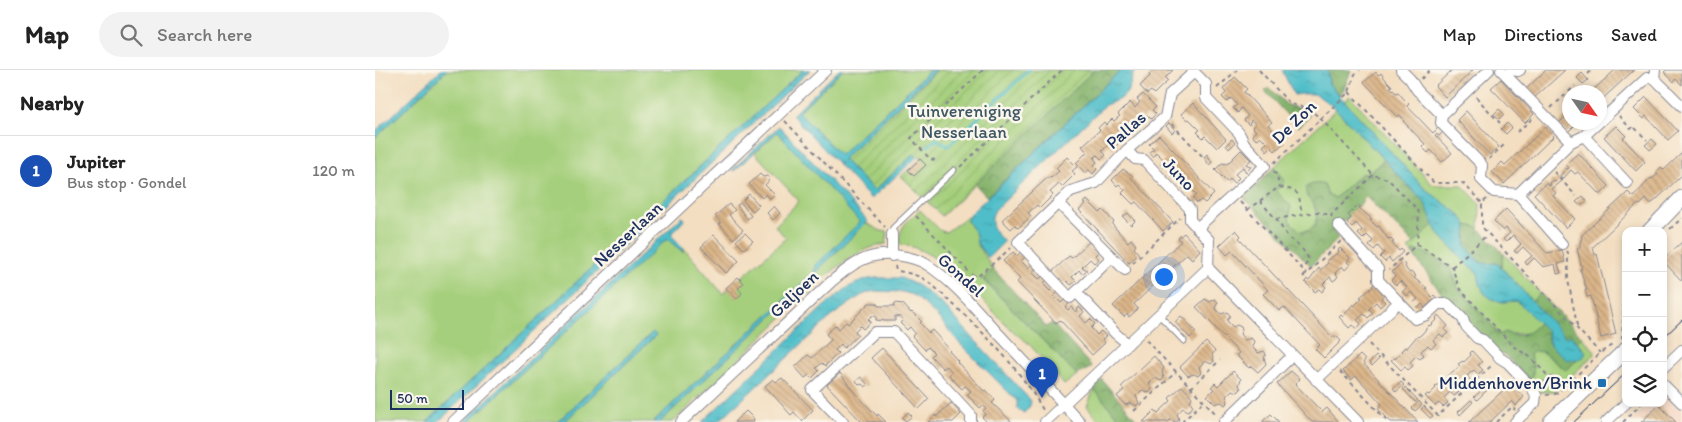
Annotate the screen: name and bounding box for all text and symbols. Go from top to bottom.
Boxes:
search box [99,12,449,57]
text: Map [25,20,69,49]
icon: search [117,21,145,49]
text: Search here [157,23,252,46]
text: Map [1443,24,1476,46]
text: Directions [1504,24,1583,46]
text: Saved [1611,24,1657,46]
north arrow [1562,85,1607,130]
text: Nearby [20,90,84,115]
street label: De Zon [1267,95,1321,149]
park label: Tuinvereniging Nesserlaan [907,100,1022,143]
street label: Pallas [1101,106,1151,154]
text: Jupiter [67,150,125,173]
street label: Juno [1158,153,1200,195]
text: 1 [32,161,40,180]
text: 120 m [312,161,355,180]
text: Bus stop · Gondel [67,173,187,192]
street label: Nesserlaan [589,196,667,271]
map controls [1622,227,1667,407]
button: + [1622,227,1667,272]
street label: Gondel [933,248,989,302]
your location [1151,264,1177,290]
street label: Galjoen [765,266,823,322]
button: − [1622,272,1667,317]
button: locate [1622,317,1667,362]
pin: 1 [1026,357,1058,398]
button: layers [1622,362,1667,407]
place label: Middenhoven/Brink [1439,372,1593,394]
marker: Middenhoven/Brink [1596,377,1608,389]
scale bar [390,387,464,410]
text: 50 m [397,390,428,407]

